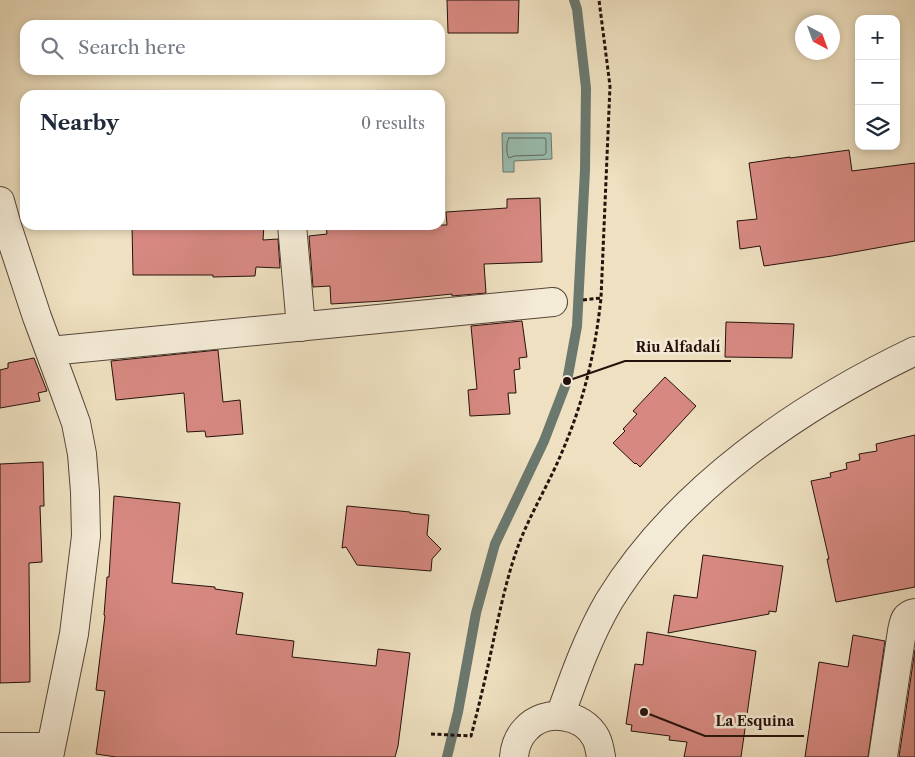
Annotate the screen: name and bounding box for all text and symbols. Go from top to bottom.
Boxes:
north arrow [795,15,840,60]
map controls [855,15,900,150]
button: + [855,15,900,60]
search box [20,20,445,75]
icon: search [38,34,66,62]
text: Search here [78,36,186,59]
button: − [855,60,900,105]
button: layers [855,105,900,150]
text: Nearby [40,110,119,135]
text: 0 results [361,113,425,133]
callout: Riu Alfadalí [625,332,731,361]
text: Riu Alfadalí [635,338,721,356]
callout: La Esquina [705,707,804,736]
text: La Esquina [716,712,795,730]

